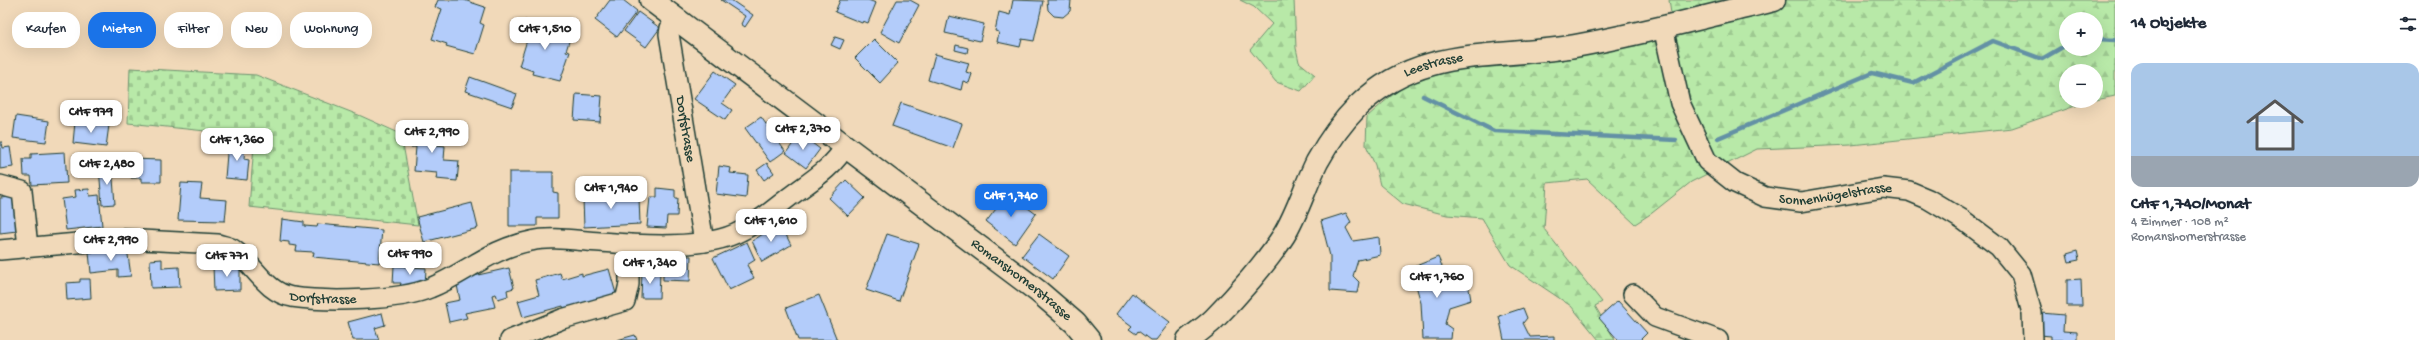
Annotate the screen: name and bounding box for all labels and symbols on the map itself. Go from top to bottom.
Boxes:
pin: CHF 1,510 [499,17,591,51]
street label: Leestrasse [1401,49,1465,82]
street label: Dorfstrasse [671,94,699,164]
pin: CHF 979 [54,100,128,134]
pin: CHF 2,370 [757,117,849,151]
pin: CHF 2,990 [386,120,478,154]
pin: CHF 1,360 [191,128,283,162]
pin: CHF 2,480 [61,152,153,186]
pin: CHF 1,940 [565,176,657,210]
street label: Sonnenhügelstrasse [1778,179,1894,211]
pin: CHF 1,740 [965,184,1057,218]
pin: CHF 1,610 [725,209,817,243]
pin: CHF 2,990 [65,228,157,262]
street label: Romanshornerstrasse [967,235,1076,325]
pin: CHF 990 [373,242,447,276]
pin: CHF 771 [190,244,264,278]
pin: CHF 1,340 [604,251,696,285]
pin: CHF 1,760 [1391,265,1483,299]
street label: Dorfstrasse [288,288,357,308]

